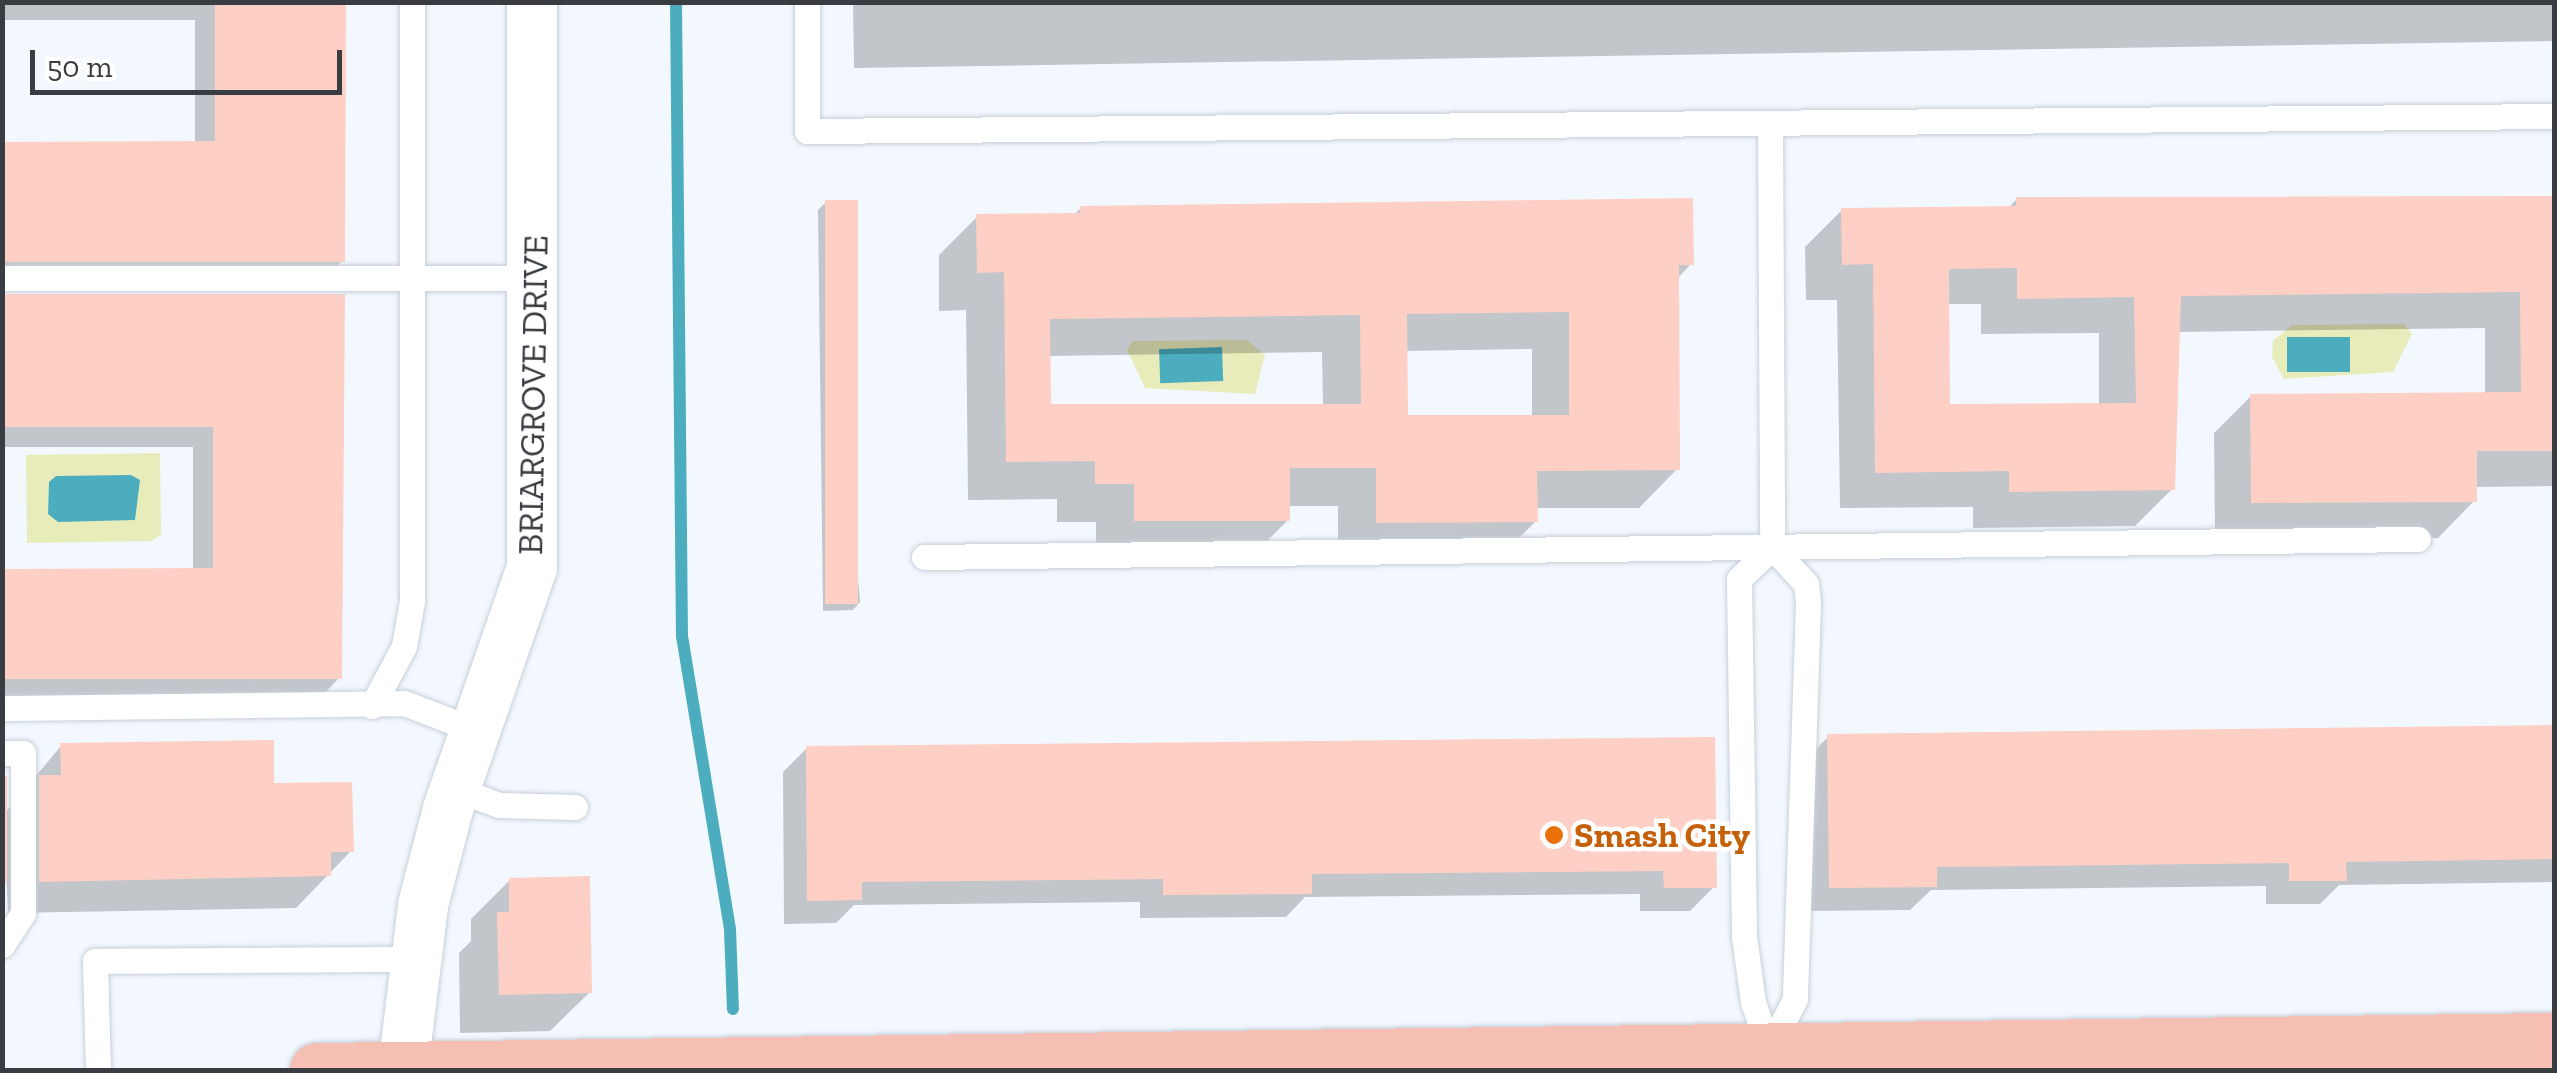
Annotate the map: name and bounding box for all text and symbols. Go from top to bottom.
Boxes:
scale bar [35,30,348,92]
text: 50 m [47,49,112,85]
street label: BRIARGROVE DRIVE [509,235,557,555]
place label: Smash City [1574,814,1750,856]
marker: Smash City [1543,824,1565,846]

